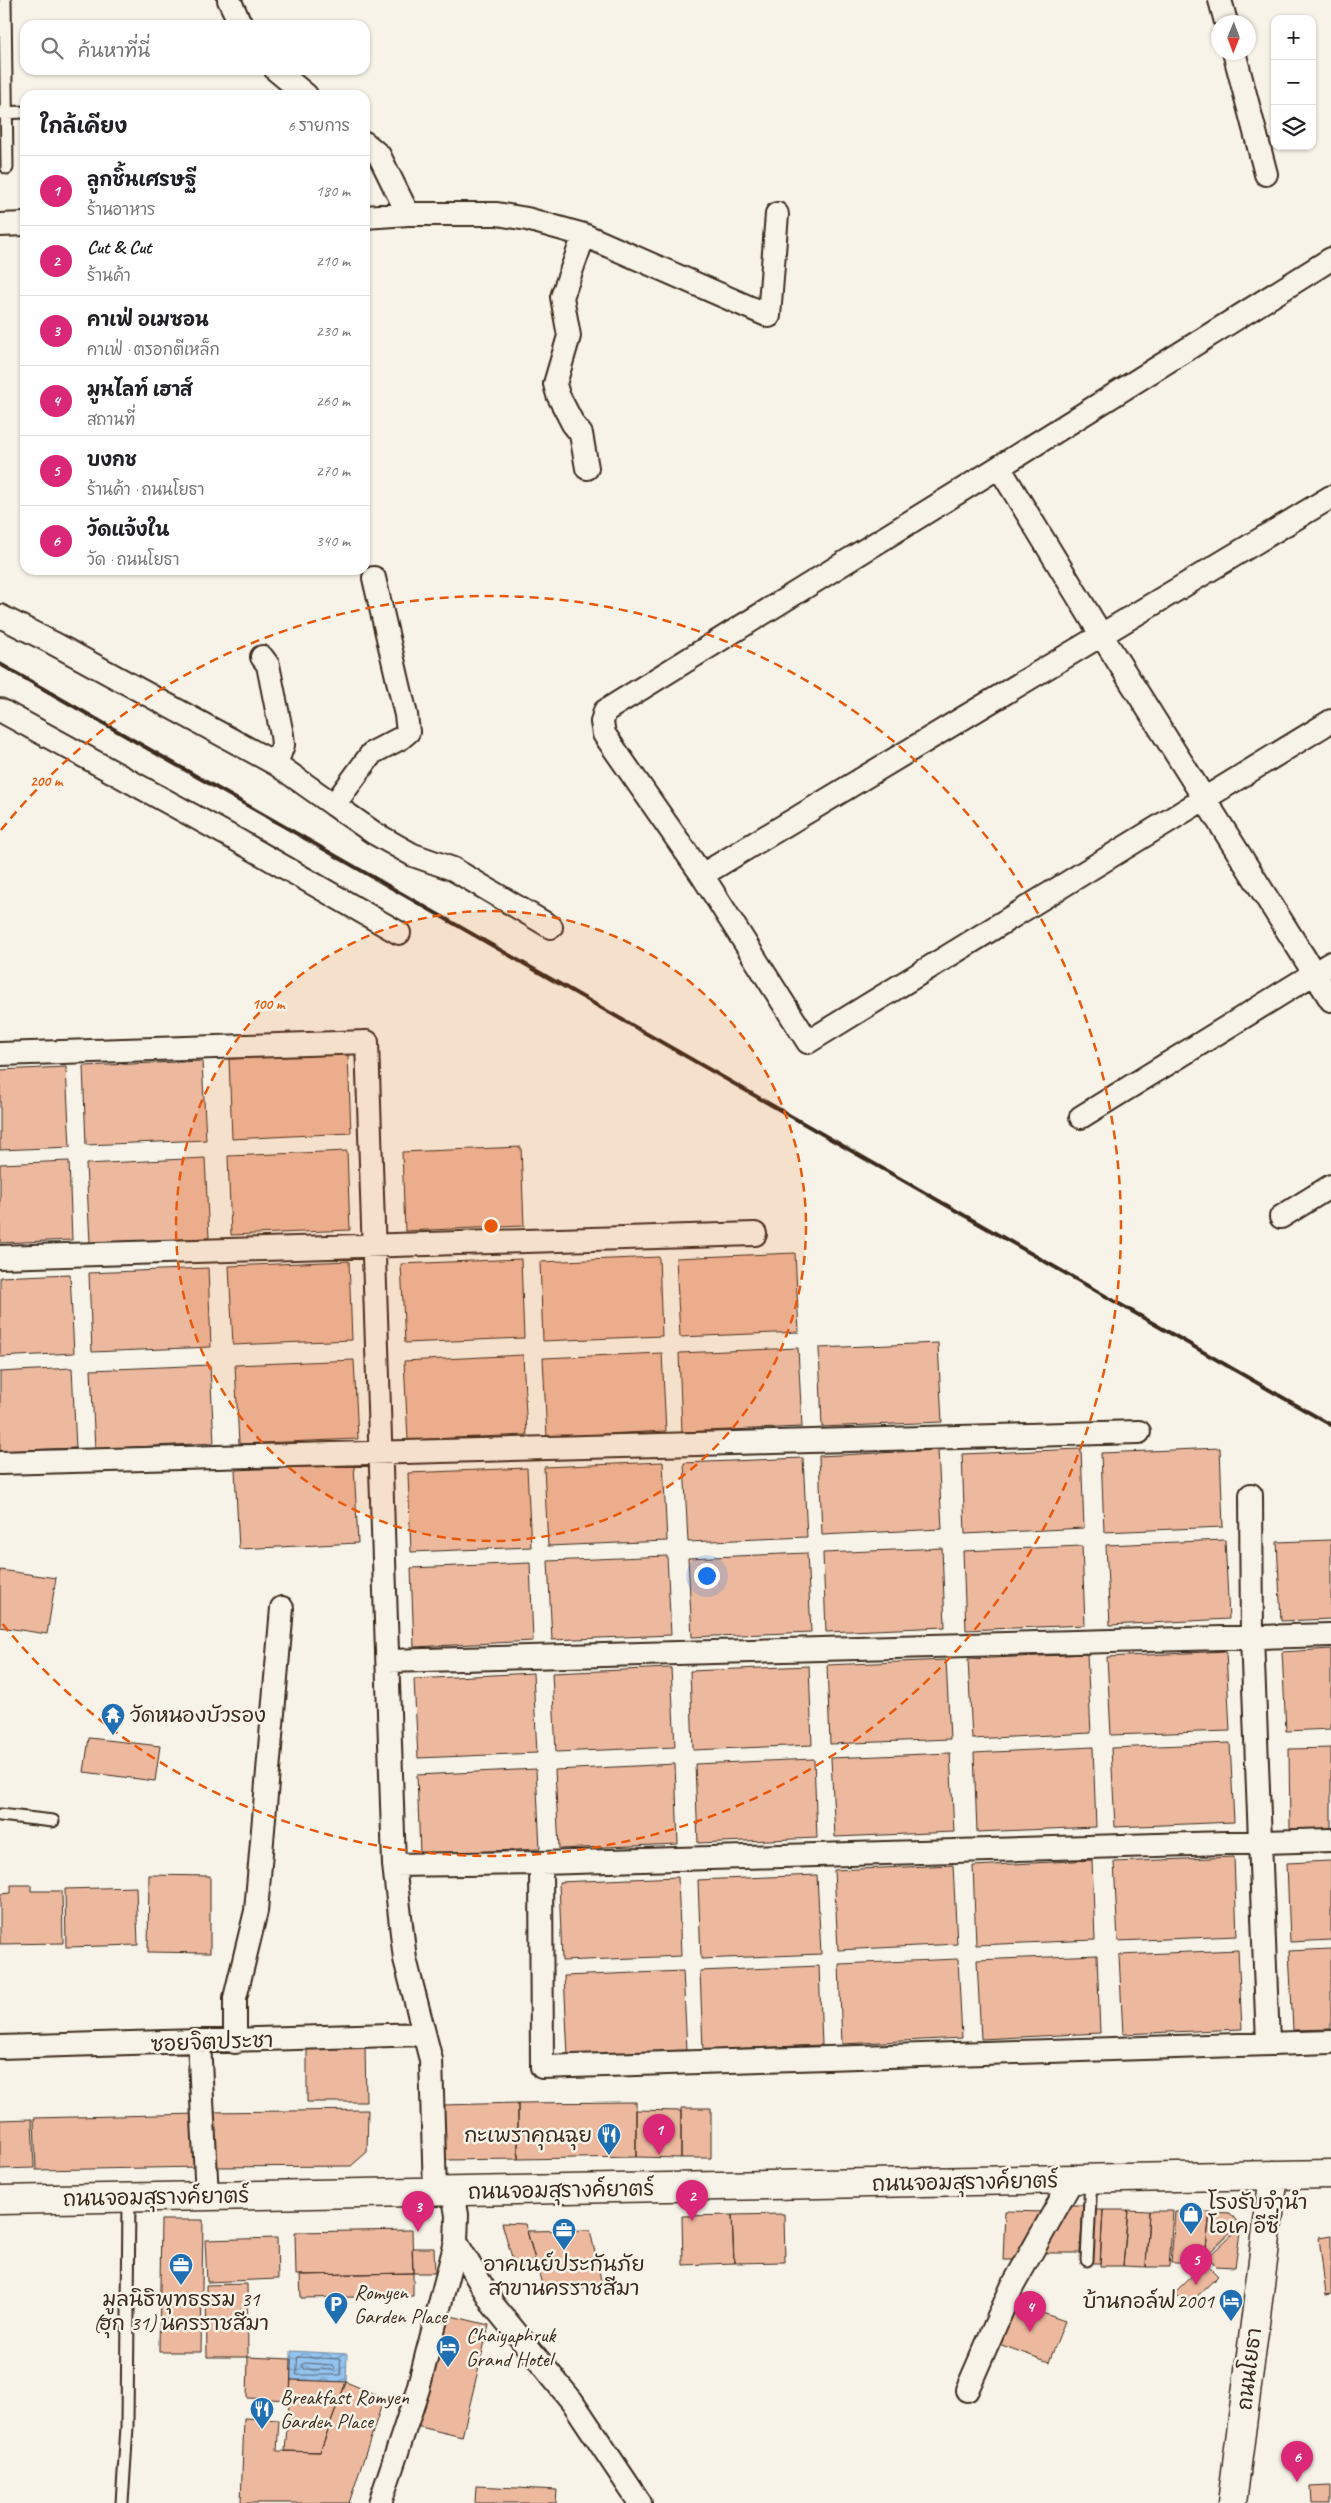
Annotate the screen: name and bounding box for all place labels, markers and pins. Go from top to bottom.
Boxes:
centre of rings [482,1217,500,1235]
temple icon: วัดหนองบัวรอง [100,1702,126,1736]
place label: วัดหนองบัวรอง [130,1702,266,1728]
pin: 1 [643,2114,675,2155]
place label: กะเพราคุณฉุย [464,2122,592,2151]
restaurant icon: กะเพราคุณฉุย [596,2122,622,2156]
pin: 2 [676,2180,708,2221]
place label: โรงรับจำนำ โอเค อีซี่ [1208,2189,1307,2239]
pin: 3 [402,2191,434,2232]
shop icon: โรงรับจำนำ โอเค อีซี่ [1178,2201,1204,2235]
office icon: อาคเนย์ประกันภัย สาขานครราชสีมา [551,2217,577,2251]
pin: 5 [1180,2244,1212,2285]
place label: อาคเนย์ประกันภัย สาขานครราชสีมา [483,2251,645,2301]
office icon: มูลนิธิพุทธรรม 31 (ฮุก 31) นครราชสีมา [168,2252,194,2286]
place label: Romyen Garden Place [354,2279,449,2329]
place label: มูลนิธิพุทธรรม 31 (ฮุก 31) นครราชสีมา [93,2286,269,2339]
place label: บ้านกอล์ฟ2001 [1083,2288,1216,2314]
hotel icon: บ้านกอล์ฟ2001 [1218,2288,1244,2322]
parking icon: Romyen Garden Place [323,2291,349,2325]
pin: 4 [1014,2291,1046,2332]
place label: Chaiyaphruk Grand Hotel [466,2322,557,2372]
hotel icon: Chaiyaphruk Grand Hotel [435,2334,461,2368]
place label: Breakfast Romyen Garden Place [280,2384,410,2434]
restaurant icon: Breakfast Romyen Garden Place [249,2396,275,2430]
pin: 6 [1281,2441,1313,2482]

